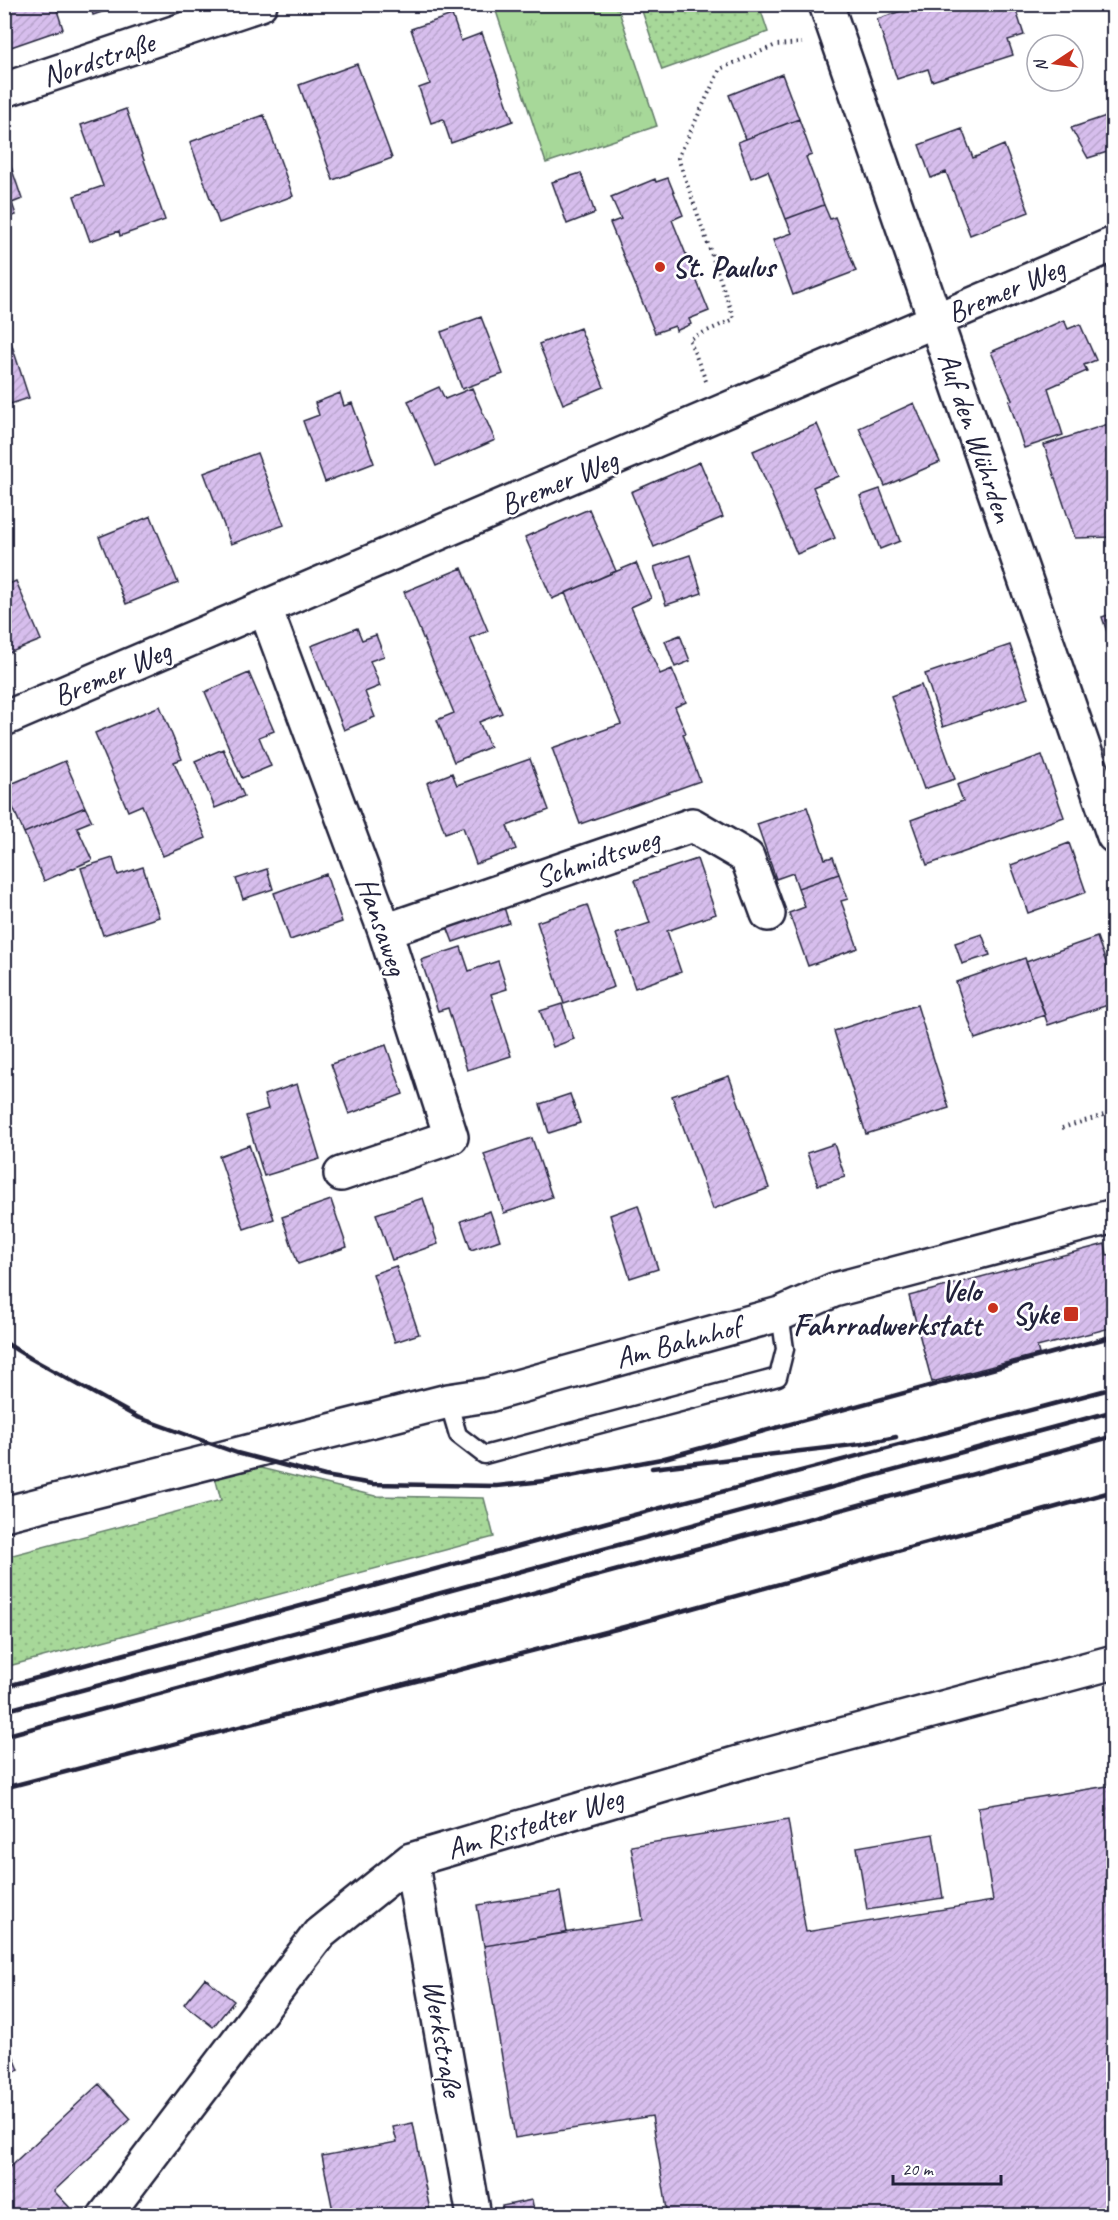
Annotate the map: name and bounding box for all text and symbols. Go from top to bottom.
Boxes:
street label: Nordstraße [37,22,161,95]
north arrow [1025,33,1085,93]
text: N [1030,56,1052,73]
place label: St. Paulus [672,248,778,286]
street label: Bremer Weg [941,248,1072,332]
marker: St. Paulus [653,260,667,274]
street label: Auf den Wührden [929,347,1023,528]
street label: Bremer Weg [494,440,625,524]
street label: Bremer Weg [47,631,178,715]
street label: Schmidtsweg [530,818,666,897]
street label: Hansaweg [347,872,417,982]
place label: Velo Fahrradwerkstatt [793,1272,984,1344]
place label: Syke [1012,1295,1061,1333]
marker: Velo Fahrradwerkstatt [986,1301,1000,1315]
street label: Am Bahnhof [611,1305,751,1377]
marker: Syke [1062,1305,1080,1323]
street label: Am Ristedter Weg [442,1778,629,1868]
street label: Werkstraße [414,1977,472,2102]
scale bar [893,2148,1001,2186]
text: 20 m [902,2158,935,2180]

